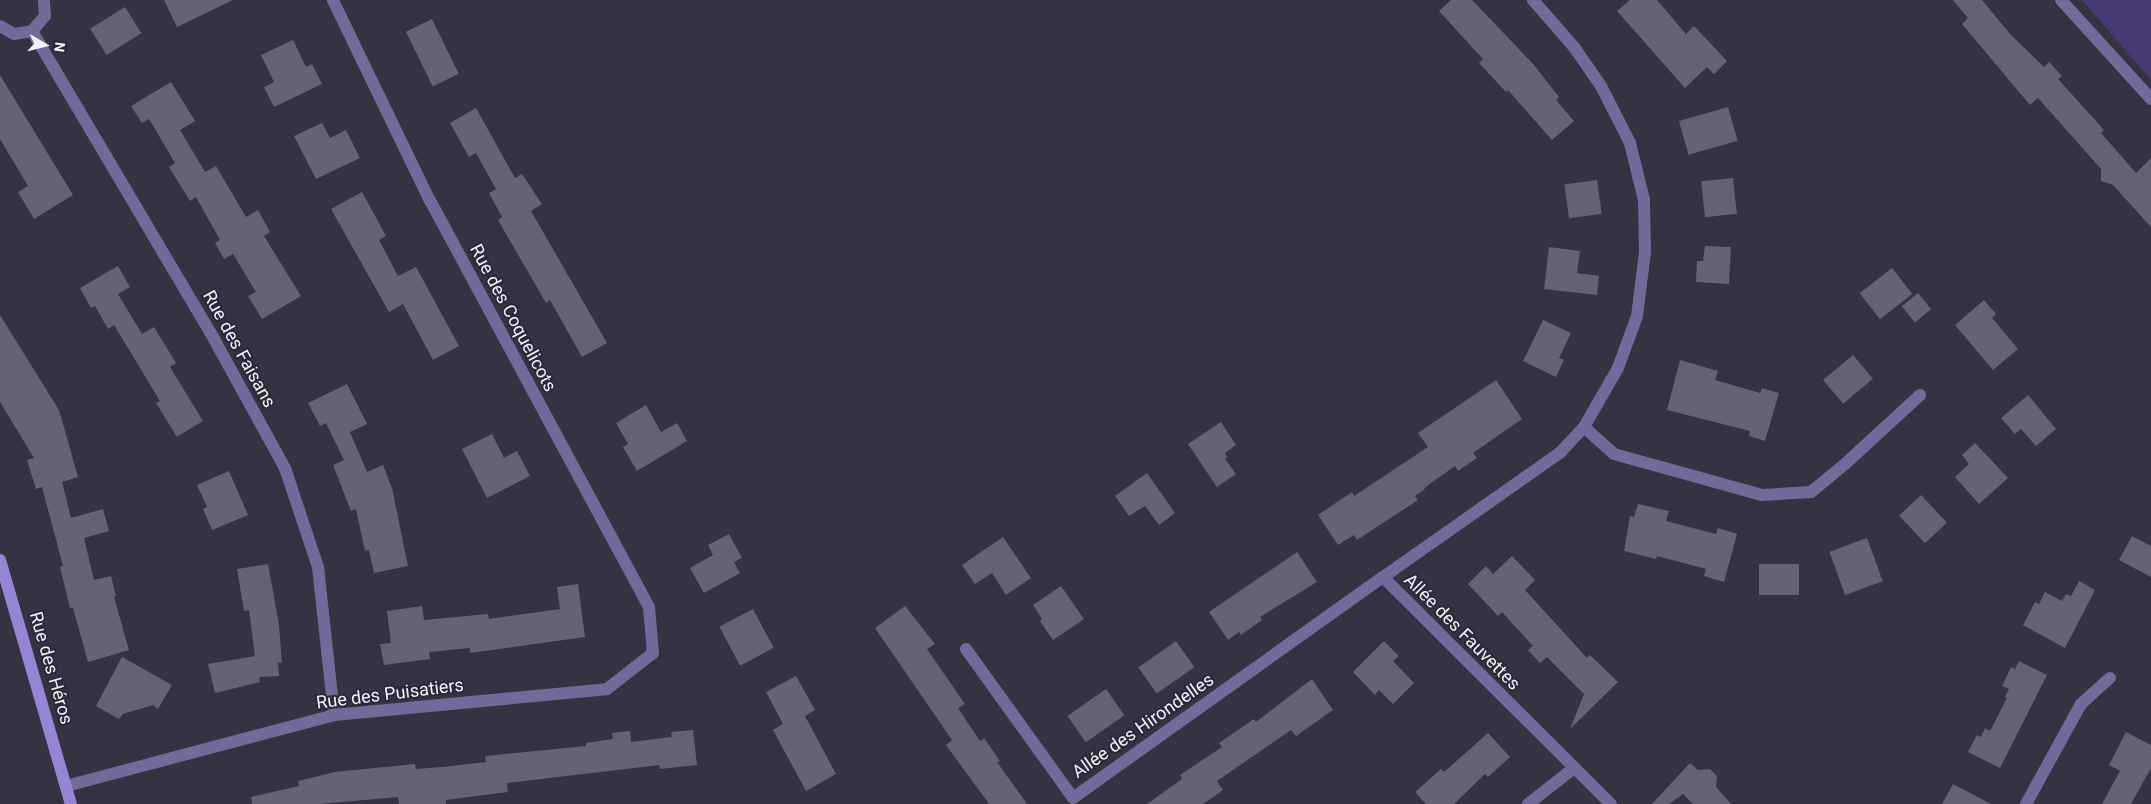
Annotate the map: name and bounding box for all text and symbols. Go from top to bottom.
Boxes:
north arrow [20,20,70,70]
text: N [51,41,68,53]
street label: Rue des Coquelicots [465,241,561,395]
street label: Rue des Faisans [198,287,280,411]
street label: Allée des Fauvettes [1399,569,1525,695]
street label: Rue des Héros [25,609,77,727]
street label: Allée des Hirondelles [1068,669,1218,783]
street label: Rue des Puisatiers [315,674,465,714]

